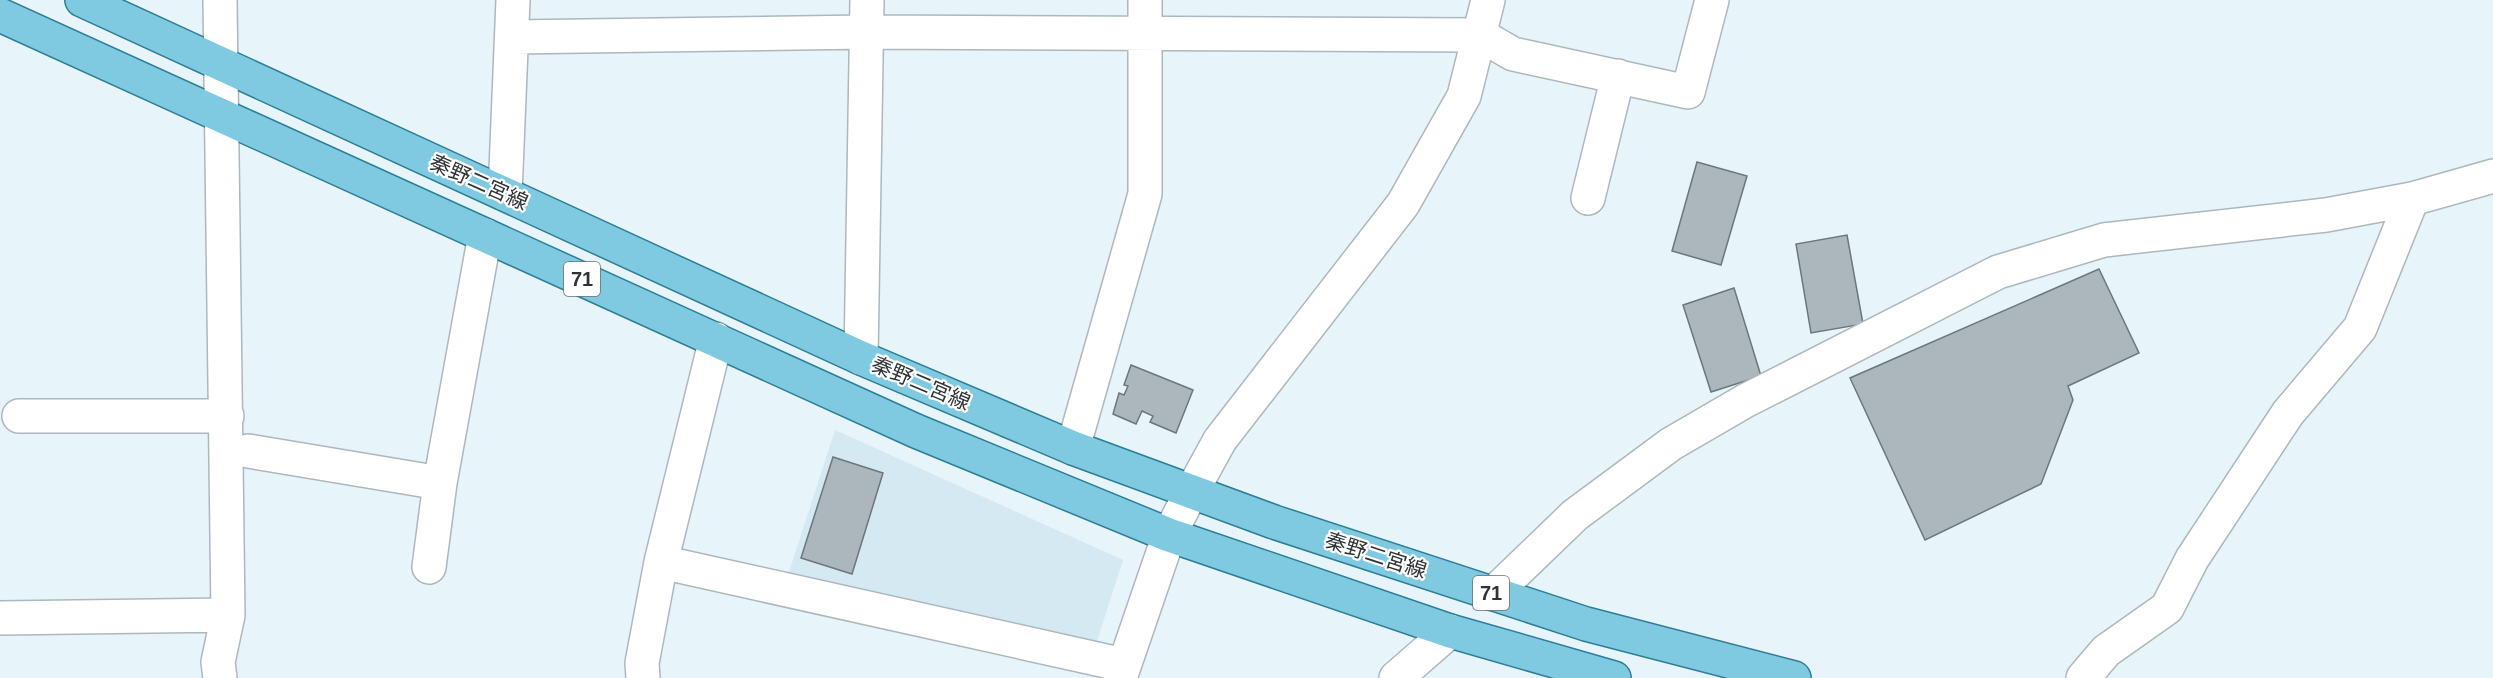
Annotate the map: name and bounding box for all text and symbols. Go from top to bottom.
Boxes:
street label: 秦野二宮線 [426,150,532,214]
road number: 71 [564,262,600,296]
street label: 秦野二宮線 [868,352,974,414]
street label: 秦野二宮線 [1323,528,1429,582]
road number: 71 [1473,576,1509,610]

